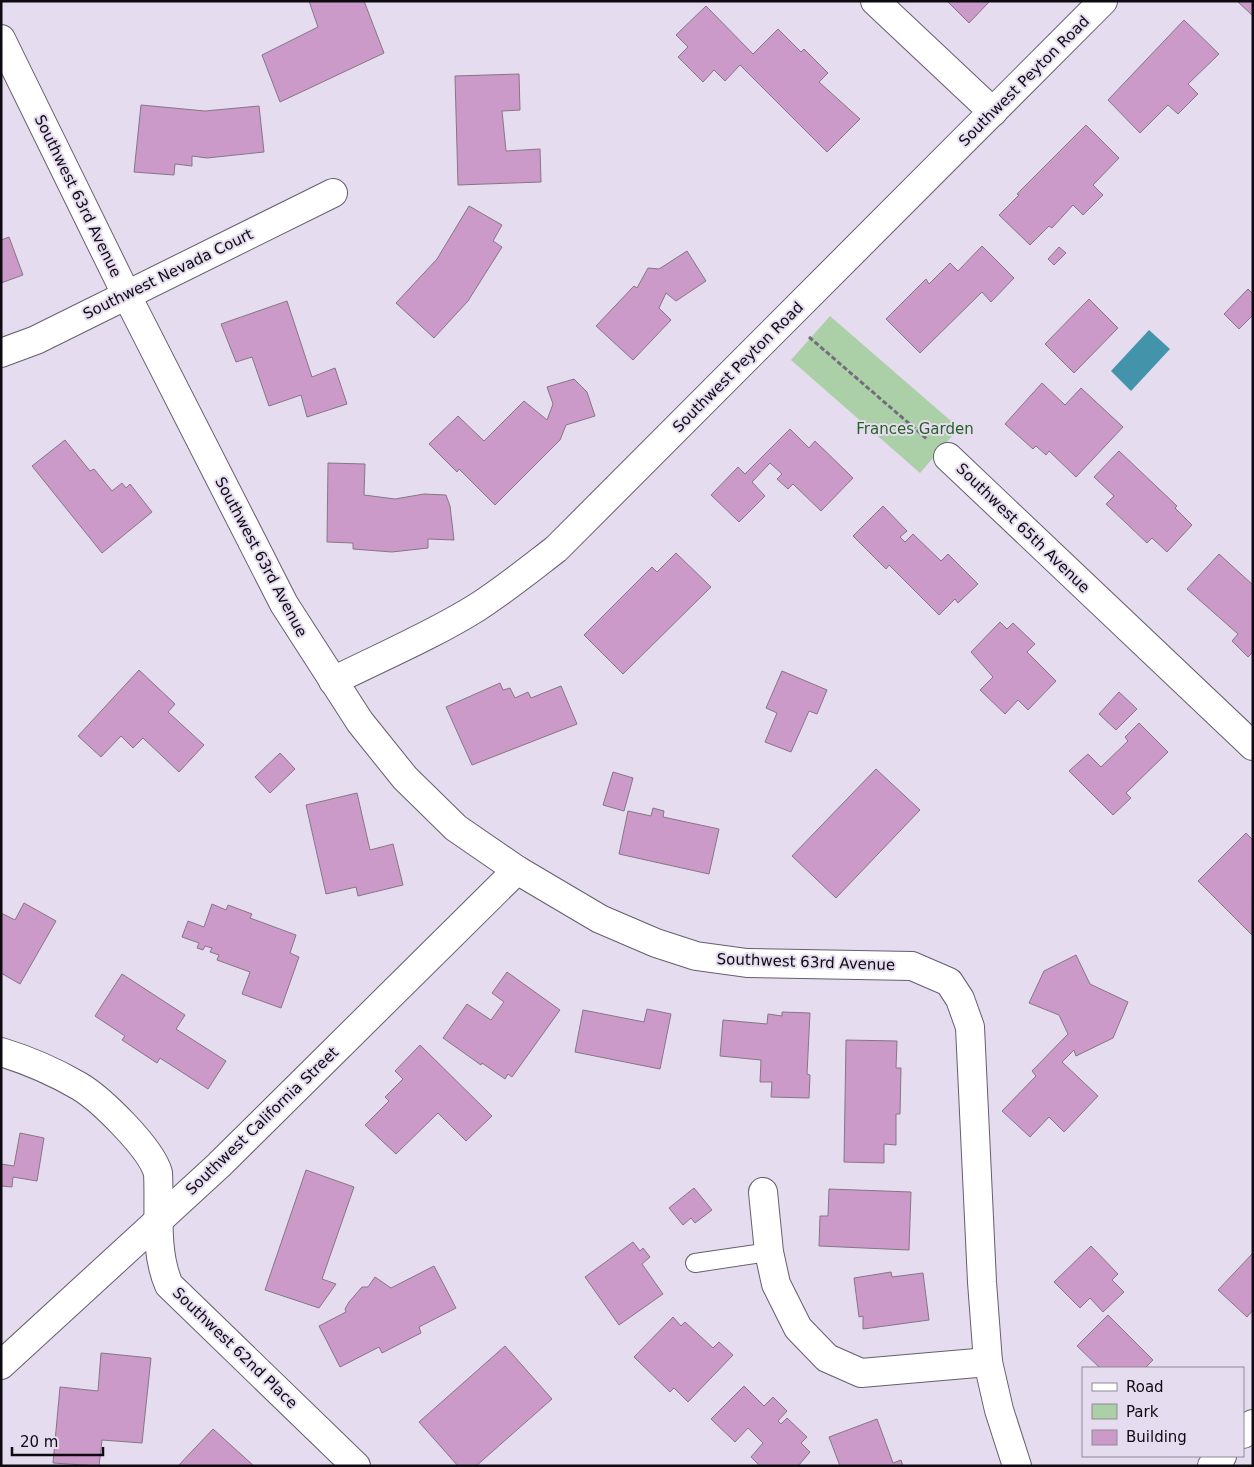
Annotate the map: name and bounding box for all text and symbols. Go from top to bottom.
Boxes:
street label: Southwest Peyton Road [955,12,1093,150]
street label: Southwest 63rd Avenue [31,112,125,280]
street label: Southwest Nevada Court [80,225,256,323]
street label: Southwest Peyton Road [669,298,807,436]
park label: Frances Garden [856,420,974,438]
street label: Southwest 65th Avenue [953,460,1093,596]
street label: Southwest 63rd Avenue [211,474,311,640]
street label: Southwest 63rd Avenue [716,950,896,974]
street label: Southwest California Street [182,1043,342,1199]
street label: Southwest 62nd Place [169,1284,301,1412]
legend [1082,1367,1244,1457]
text: Road [1126,1378,1164,1396]
text: Park [1126,1403,1159,1421]
scale bar [12,1424,104,1456]
text: Building [1126,1428,1187,1446]
text: 20 m [20,1433,58,1451]

